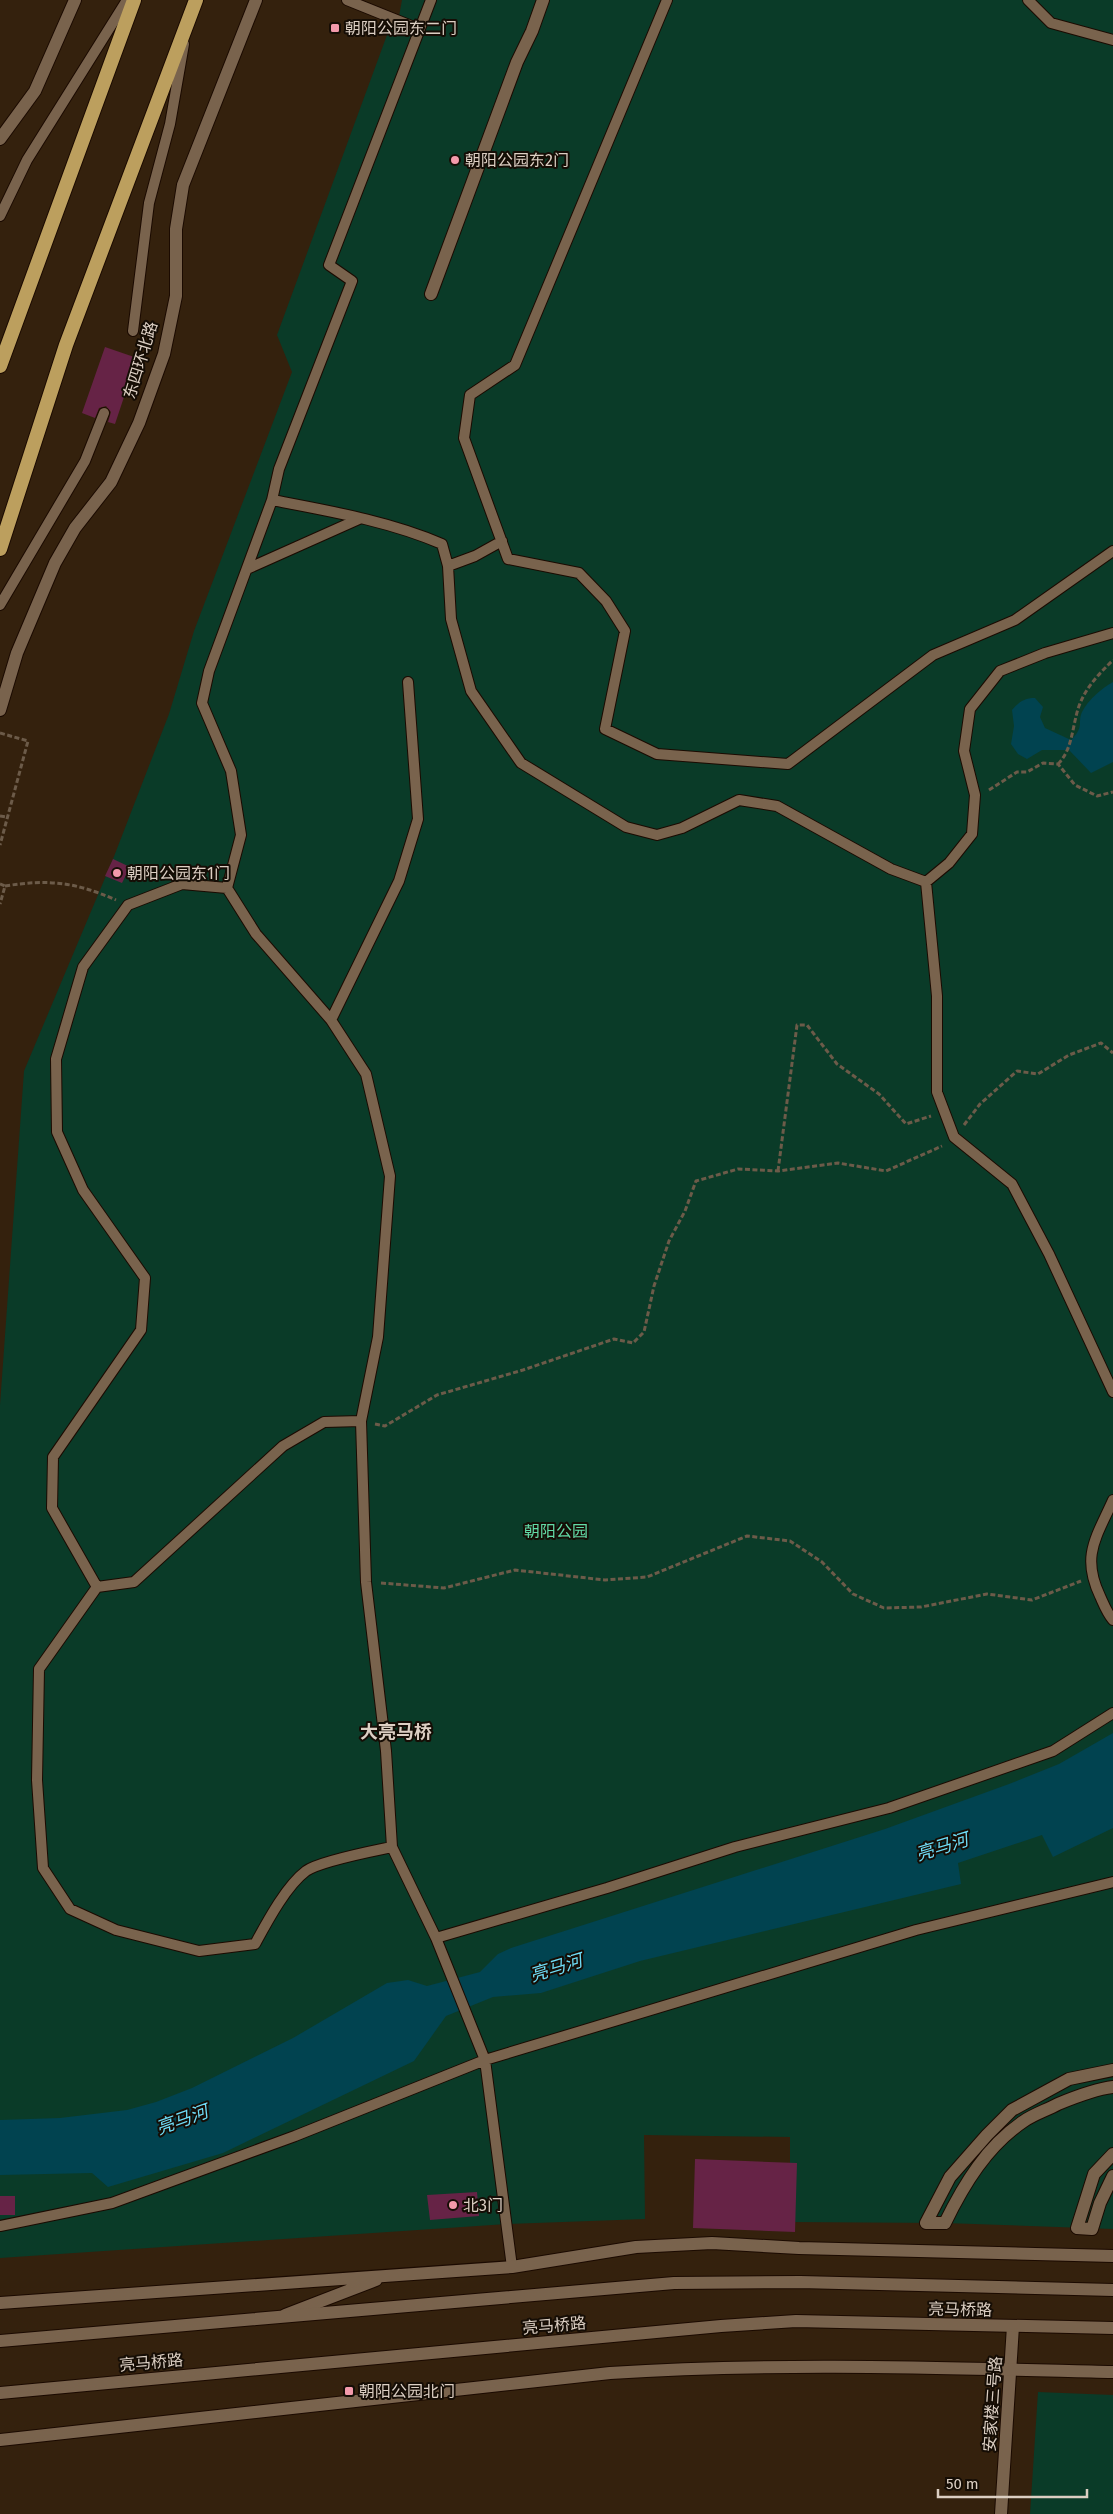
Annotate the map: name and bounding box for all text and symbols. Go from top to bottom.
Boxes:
place label: 朝阳公园东二门 [345,19,457,38]
marker: 朝阳公园东二门 [329,22,341,34]
place label: 朝阳公园东2门 [465,151,569,170]
marker: 朝阳公园东2门 [449,154,461,166]
street label: 东四环北路 [120,319,161,401]
place label: 朝阳公园东1门 [127,864,230,883]
marker: 朝阳公园东1门 [111,867,123,879]
park label: 朝阳公园 [524,1522,588,1541]
district label: 大亮马桥 [360,1721,432,1743]
water label: 亮马河 [913,1828,974,1865]
water label: 亮马河 [527,1949,588,1986]
water label: 亮马河 [153,2099,214,2140]
place label: 北3门 [463,2196,503,2215]
marker: 北3门 [447,2199,459,2211]
street label: 亮马桥路 [928,2299,992,2320]
street label: 亮马桥路 [521,2313,587,2338]
street label: 亮马桥路 [118,2350,184,2375]
street label: 安家楼三号路 [980,2355,1005,2453]
place label: 朝阳公园北门 [359,2382,455,2401]
marker: 朝阳公园北门 [343,2385,355,2397]
scale bar [938,2466,1087,2498]
text: 50 m [946,2475,979,2493]

